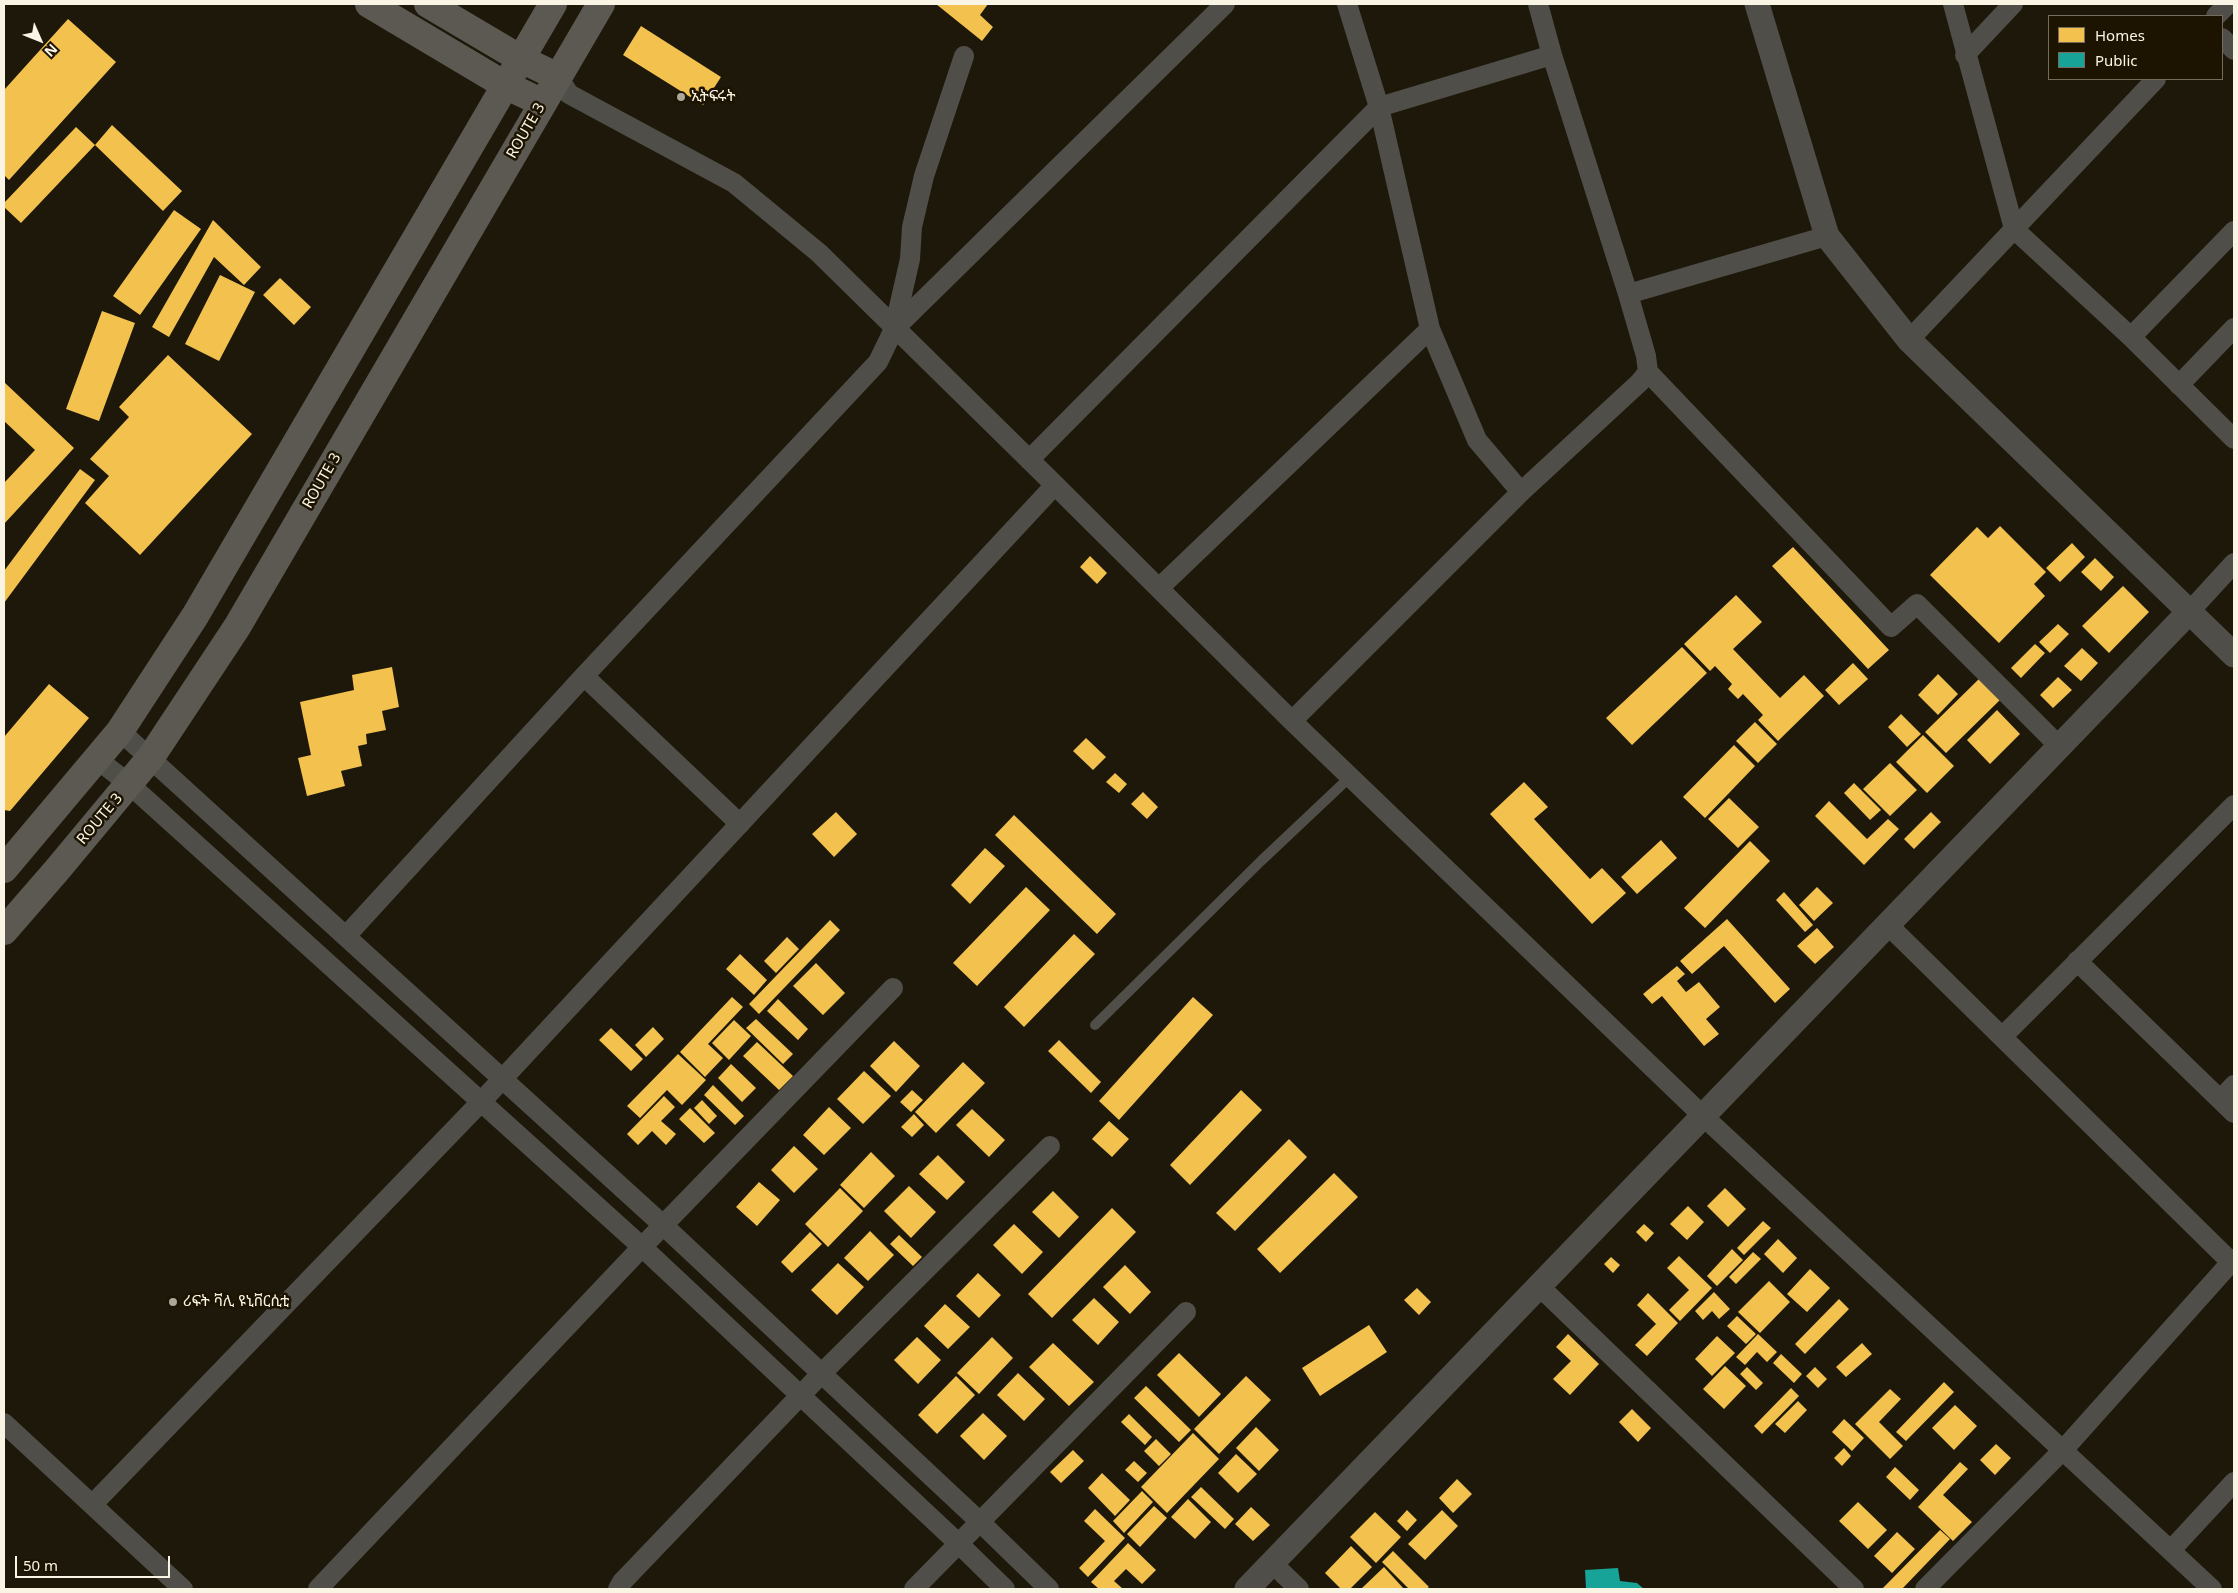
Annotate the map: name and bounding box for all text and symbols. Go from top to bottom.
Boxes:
north arrow [15,15,65,65]
legend [2048,15,2223,80]
text: Homes [2095,25,2145,45]
text: N [40,40,62,61]
text: Public [2095,50,2138,70]
place label: ኢትፍሩት [691,88,736,106]
marker: ኢትፍሩት [675,91,687,103]
street label: ROUTE 3 [503,100,549,162]
street label: ROUTE 3 [299,450,345,512]
street label: ROUTE 3 [73,790,127,848]
place label: ሪፍት ቫሊ ዩኒቨርሲቲ [183,1293,289,1311]
marker: ሪፍት ቫሊ ዩኒቨርሲቲ [167,1296,179,1308]
scale bar [18,1546,172,1578]
text: 50 m [23,1555,58,1575]

